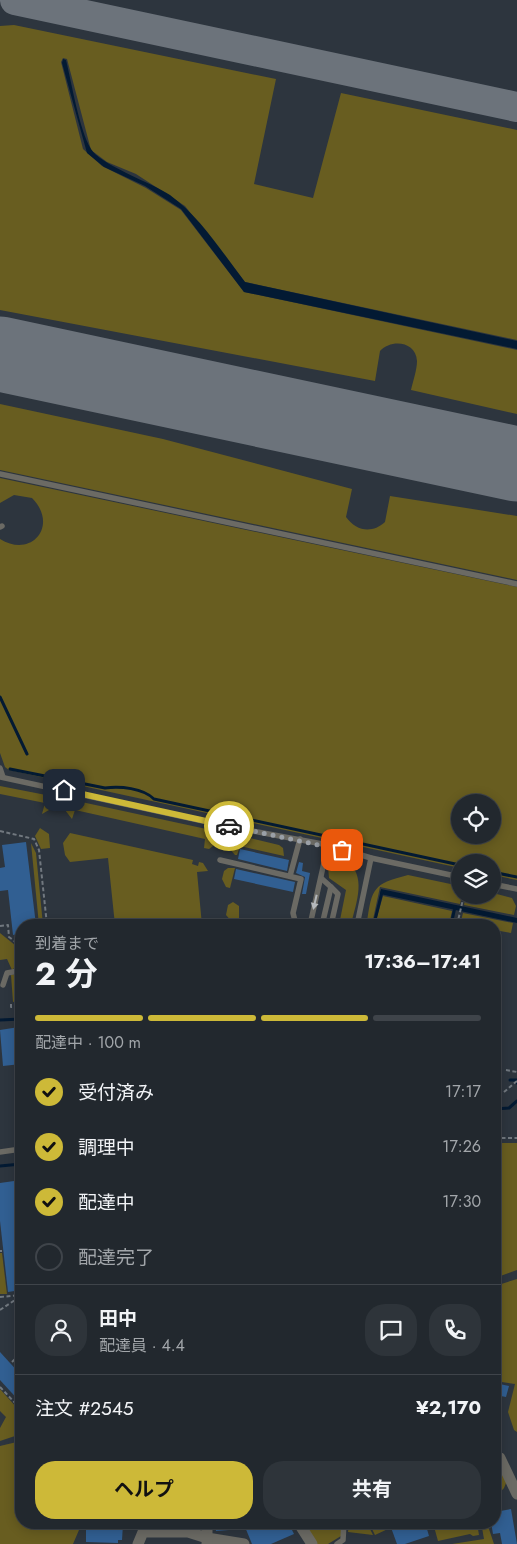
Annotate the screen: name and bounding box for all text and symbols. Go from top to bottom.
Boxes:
pin [43,769,85,811]
icon: home [50,776,78,804]
map controls [451,794,501,904]
button: locate [451,794,501,844]
courier [204,801,254,851]
icon: car [215,812,243,840]
pin [321,829,363,871]
icon: bag [328,836,356,864]
button: layers [451,854,501,904]
one-way arrow [311,895,319,910]
text: 到着まで [35,932,99,955]
text: 17:36–17:41 [364,948,481,975]
text: 2 分 [35,951,98,997]
text: 配達中 · 100 m [35,1031,141,1054]
icon: check [35,1078,63,1106]
text: 受付済み [78,1079,154,1106]
text: 17:17 [445,1080,481,1103]
icon: check [35,1133,63,1161]
text: 調理中 [78,1134,135,1161]
text: 17:26 [442,1135,481,1158]
icon: check [35,1188,63,1216]
text: 配達中 [78,1189,135,1216]
text: 17:30 [442,1190,481,1213]
text: 配達完了 [78,1244,154,1271]
button: person [35,1304,87,1356]
button: chat [365,1304,417,1356]
button: phone [429,1304,481,1356]
text: 田中 [99,1305,137,1332]
text: 配達員 · 4.4 [99,1334,185,1357]
text: ¥2,170 [416,1394,481,1421]
text: 注文 #2545 [35,1395,134,1422]
button: ヘルプ [35,1461,253,1519]
button: 共有 [263,1461,481,1519]

